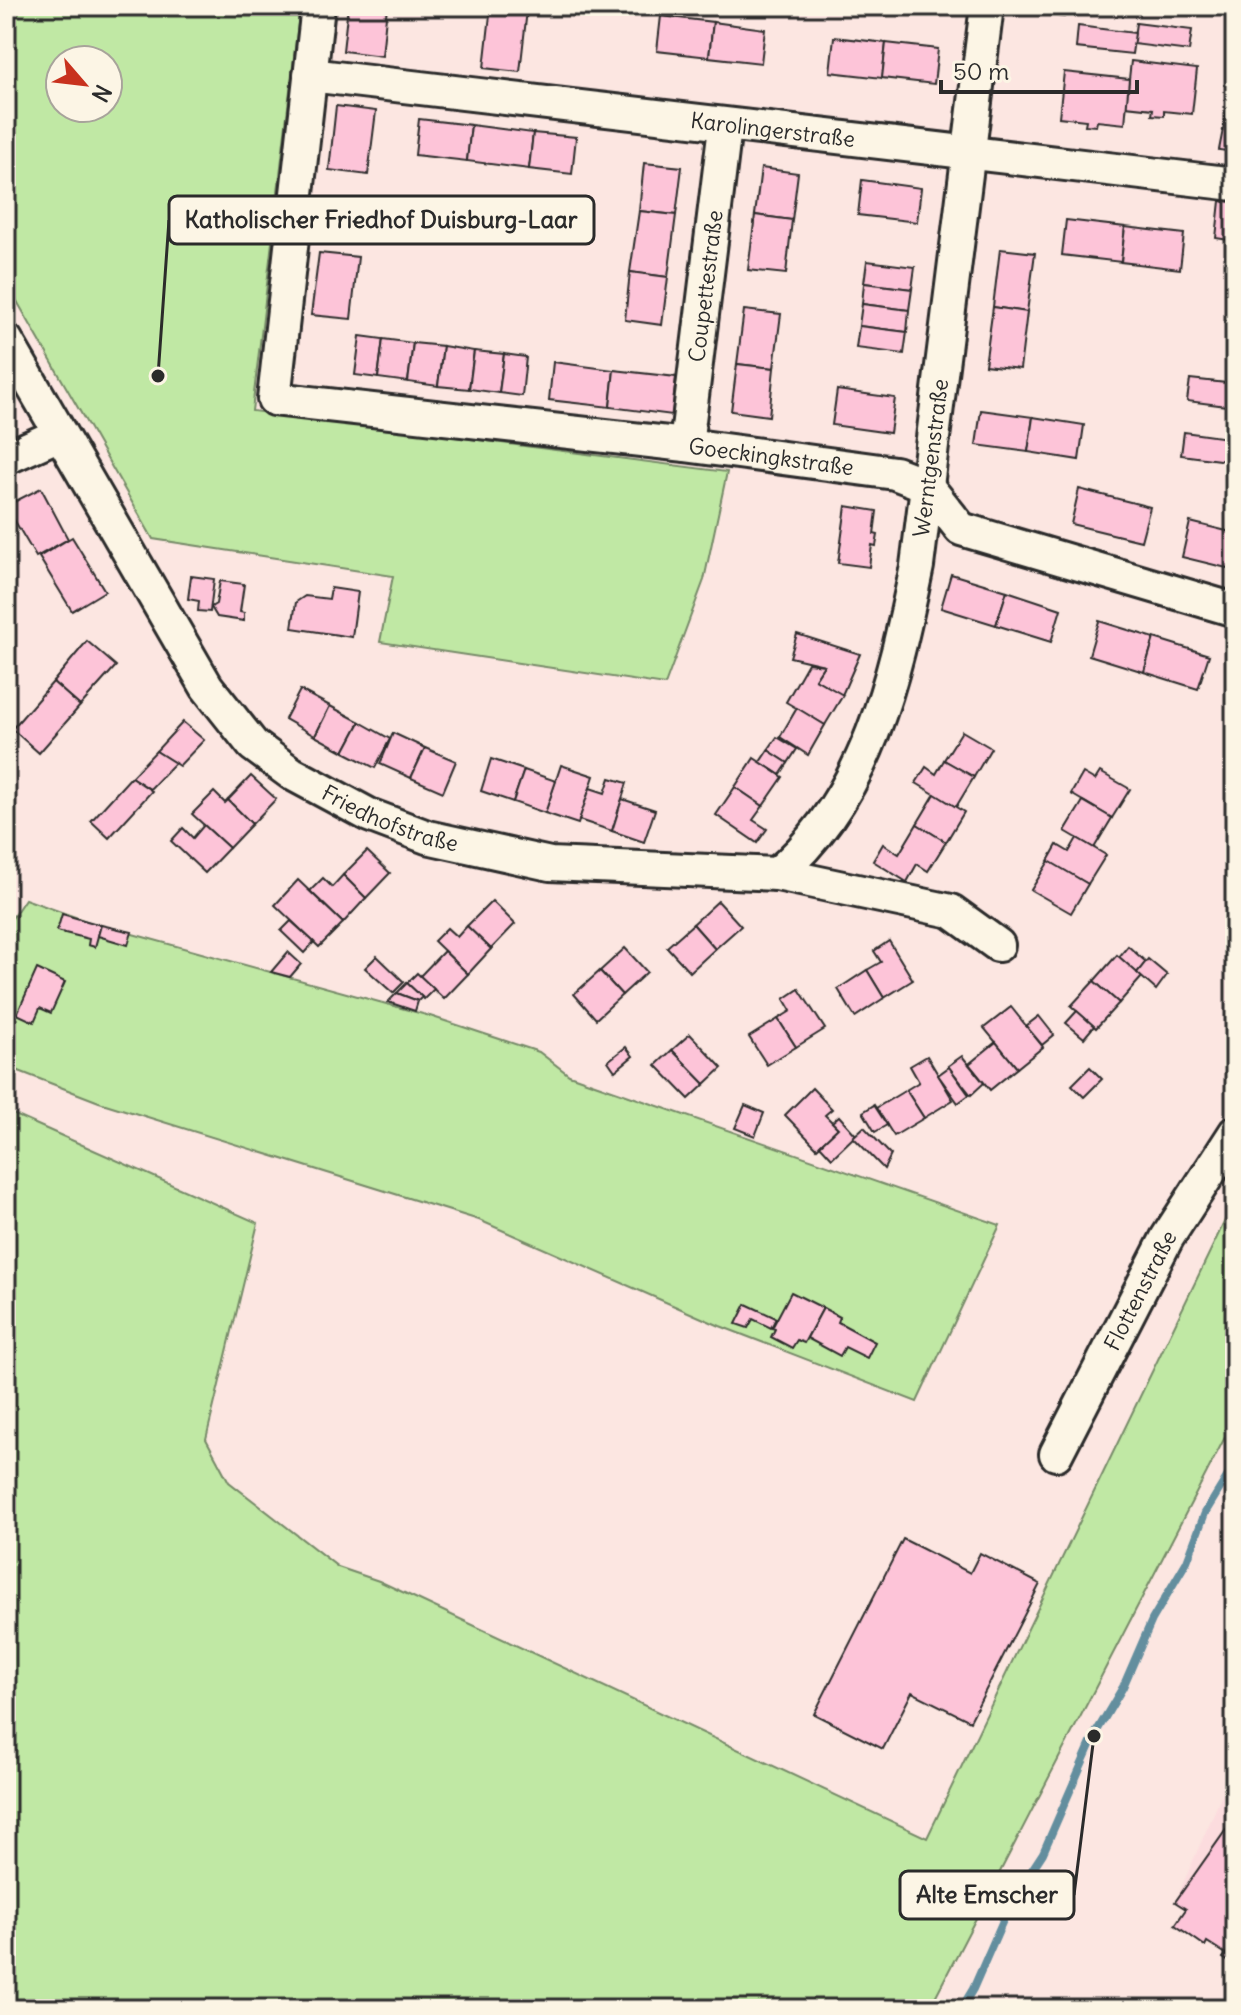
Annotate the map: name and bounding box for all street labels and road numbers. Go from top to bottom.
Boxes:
street label: Karolingerstraße [689,106,857,153]
street label: Coupettestraße [682,209,729,364]
street label: Werntgenstraße [907,377,954,539]
street label: Goeckingkstraße [687,431,856,481]
street label: Friedhofstraße [317,778,461,857]
street label: Flottenstraße [1098,1225,1182,1355]

